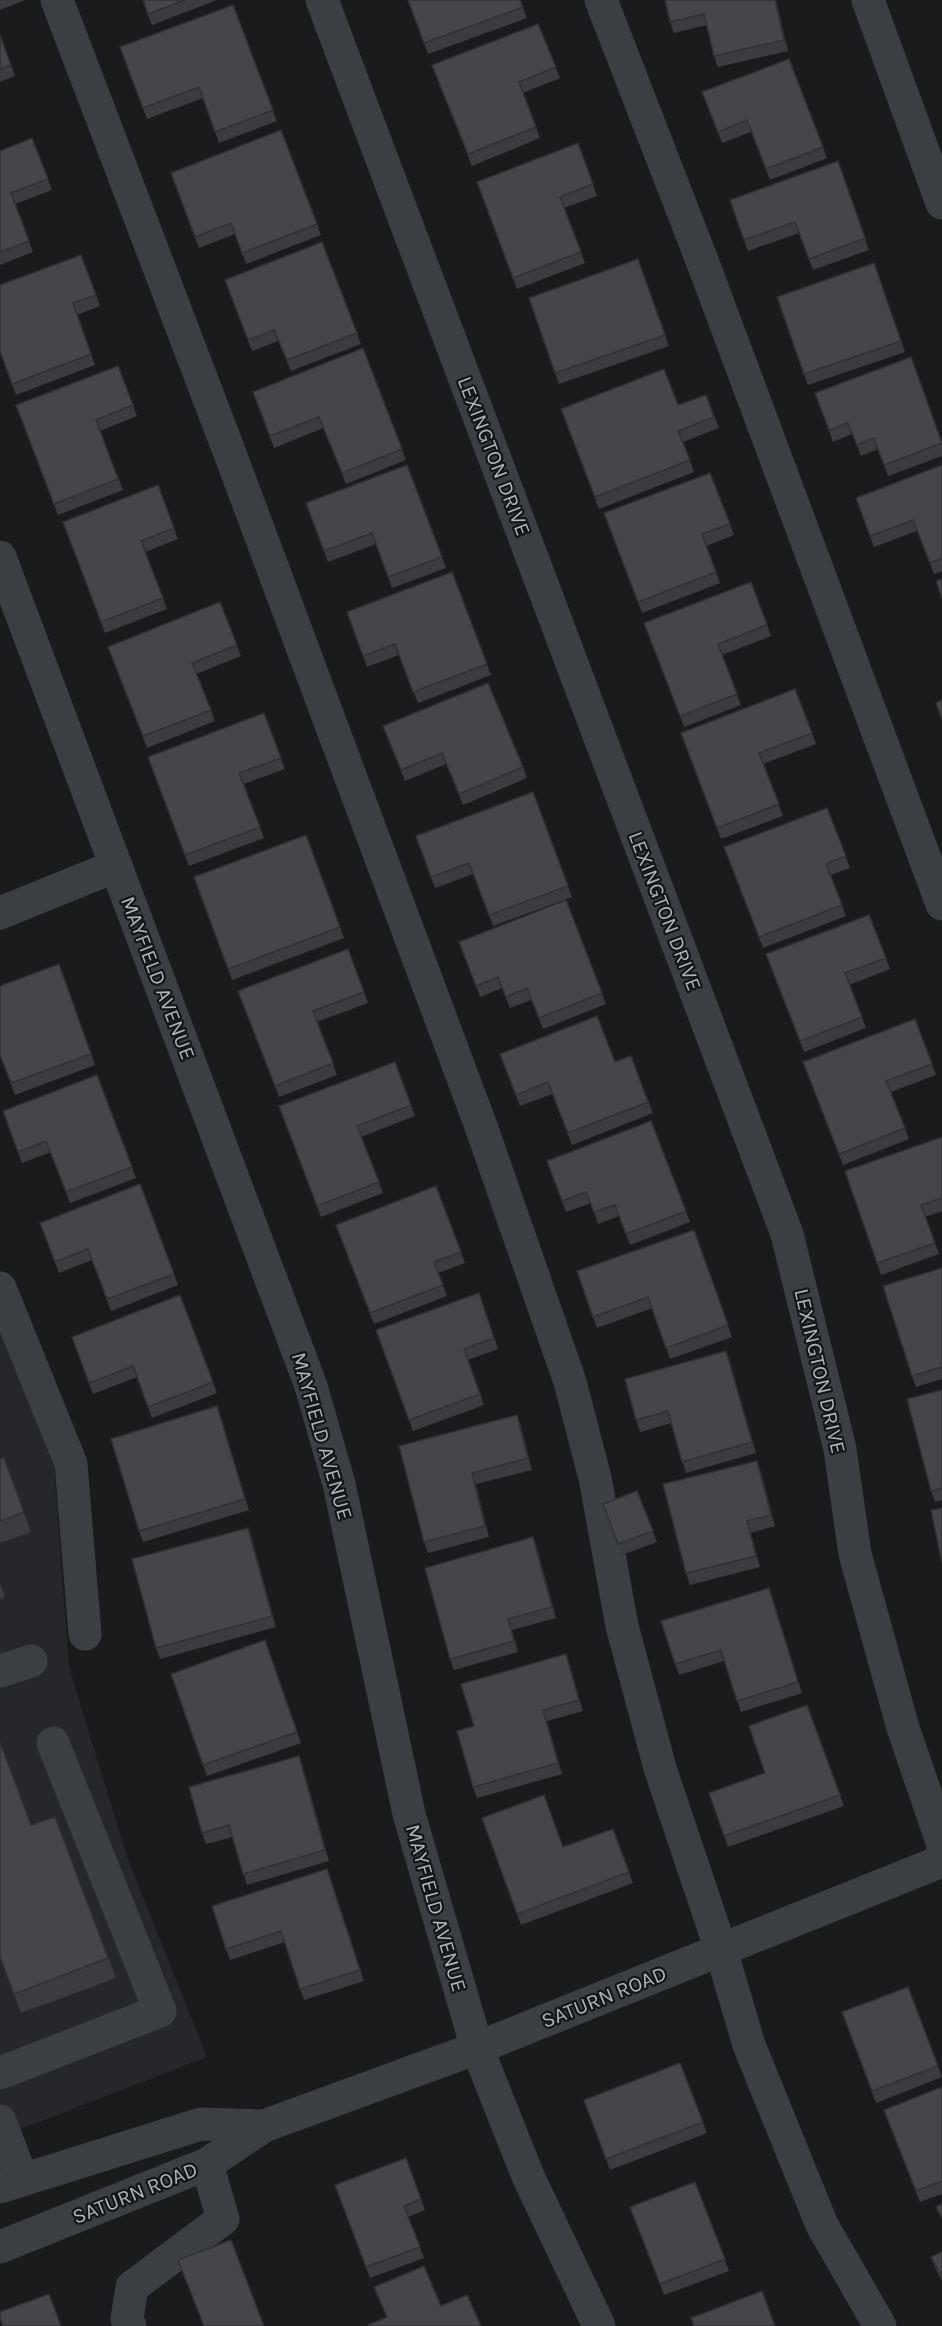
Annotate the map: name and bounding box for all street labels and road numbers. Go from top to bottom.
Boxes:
street label: LEXINGTON DRIVE [453,373,535,539]
street label: LEXINGTON DRIVE [624,828,706,994]
street label: MAYFIELD AVENUE [116,893,200,1063]
street label: LEXINGTON DRIVE [789,1286,851,1456]
street label: MAYFIELD AVENUE [287,1349,357,1523]
street label: MAYFIELD AVENUE [401,1821,471,1995]
street label: SATURN ROAD [538,1961,670,2033]
street label: SATURN ROAD [69,2157,201,2229]

